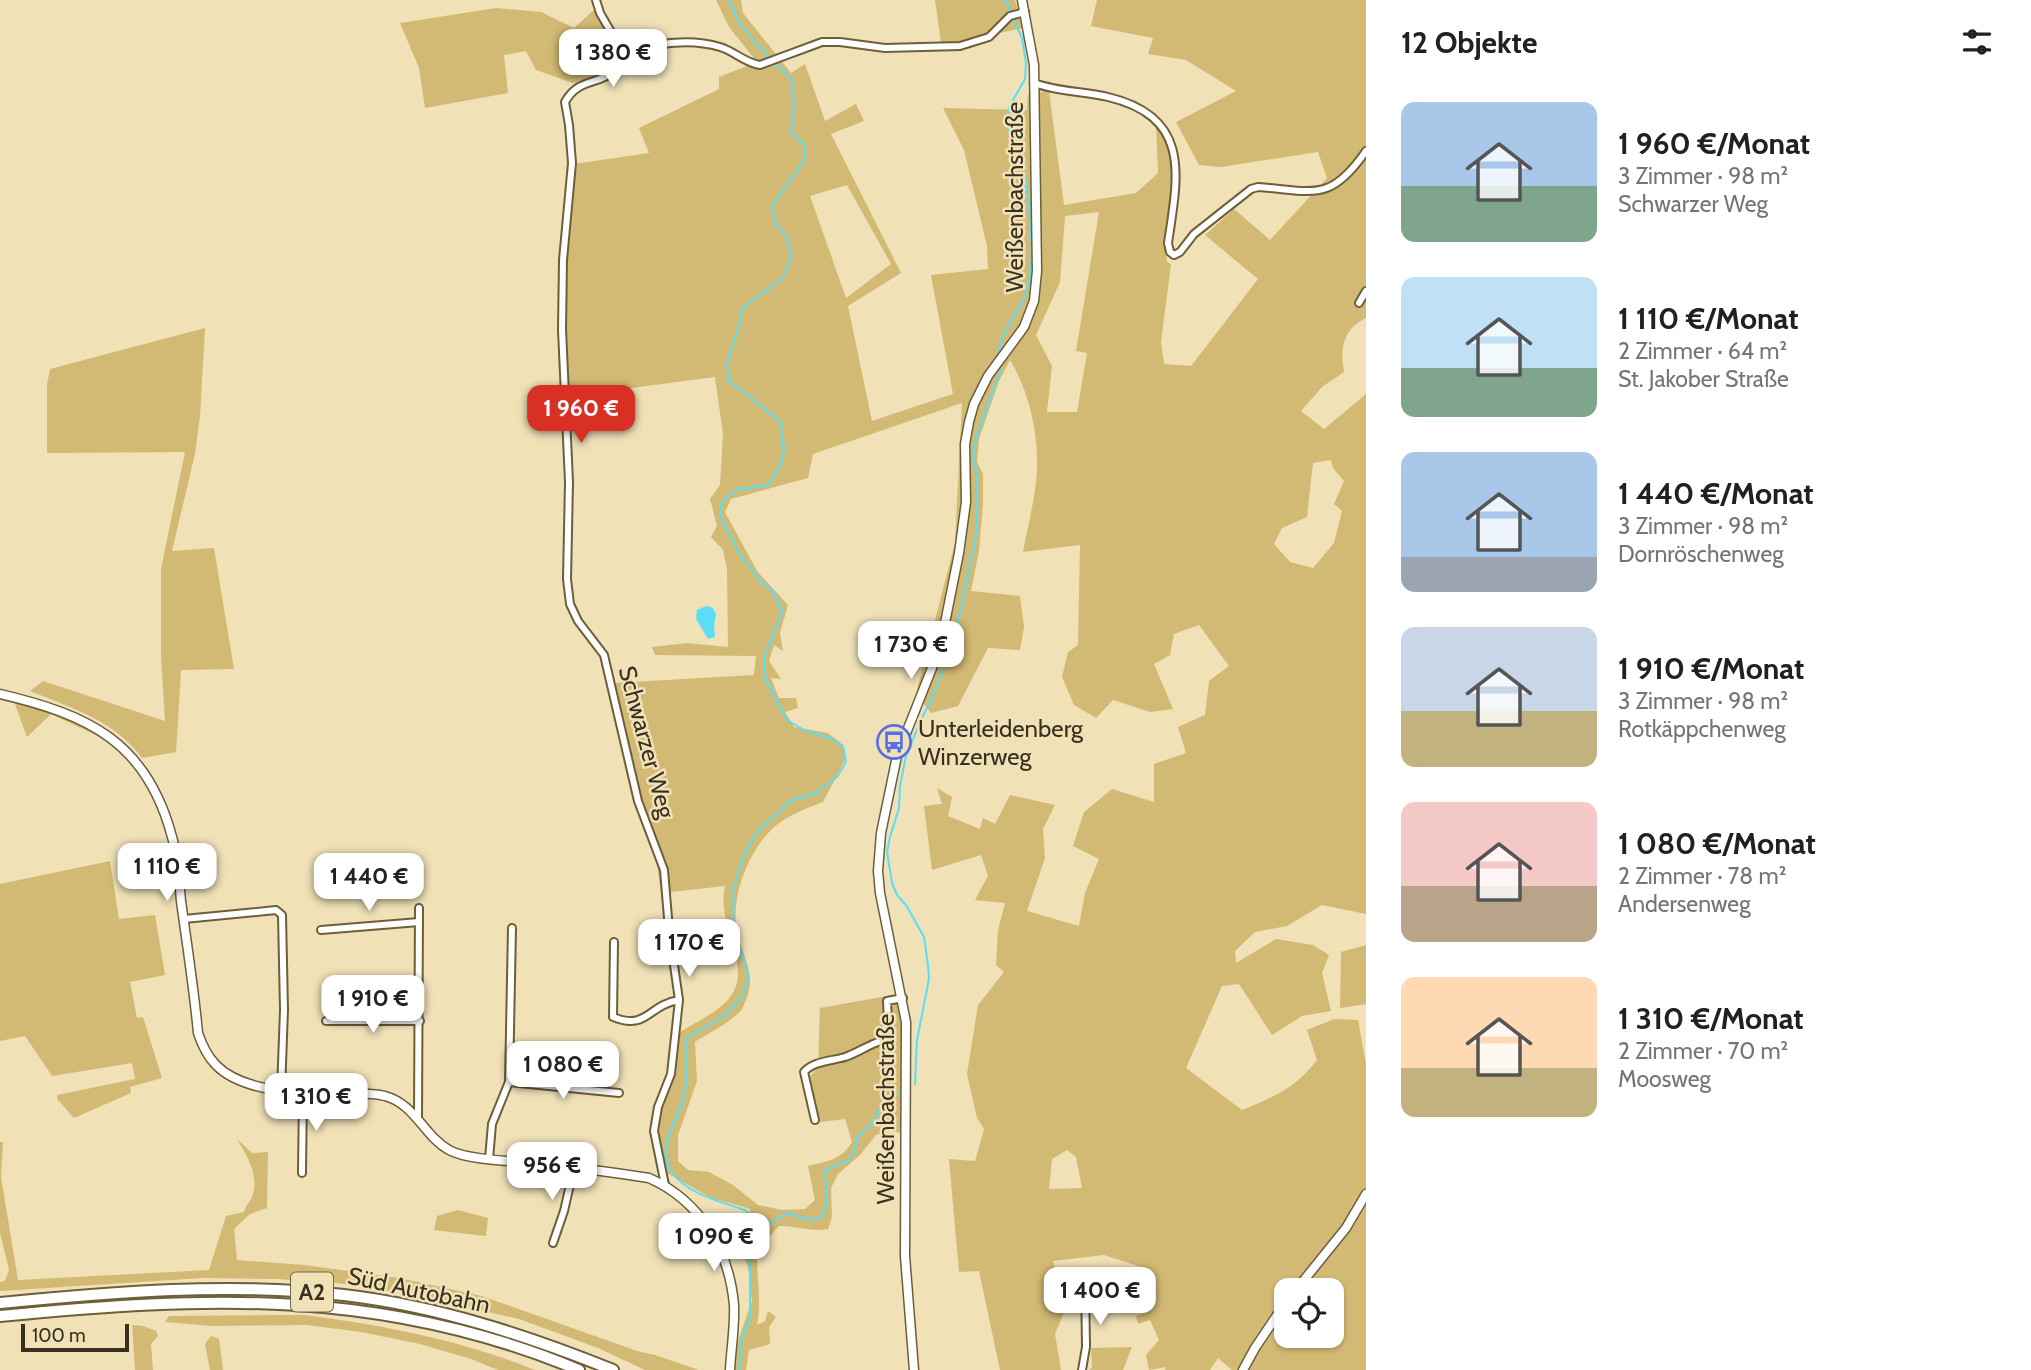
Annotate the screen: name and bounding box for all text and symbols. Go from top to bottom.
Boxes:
icon: filters [1958,23,1996,61]
text: 12 Objekte [1401,24,1537,61]
pin: 1 380 € [548,29,678,89]
text: 1 380 € [575,38,651,66]
street label: Weißenbachstraße [1000,102,1029,292]
text: 1 960 €/Monat [1618,125,1810,162]
icon: home [1457,130,1541,214]
text: 3 Zimmer · 98 m² [1618,162,1788,190]
text: Schwarzer Weg [1618,190,1768,218]
text: 1 110 €/Monat [1618,300,1799,337]
icon: home [1457,305,1541,389]
text: 2 Zimmer · 64 m² [1618,337,1787,365]
text: St. Jakober Straße [1618,365,1789,393]
pin: 1 960 € [516,386,646,445]
text: 1 960 € [543,394,619,422]
text: 1 440 €/Monat [1618,475,1814,512]
icon: home [1457,480,1541,564]
text: 3 Zimmer · 98 m² [1618,512,1788,540]
text: Dornröschenweg [1618,540,1784,568]
pin: 1 730 € [846,622,976,681]
text: 1 730 € [874,630,948,658]
text: 1 910 €/Monat [1618,650,1804,687]
icon: home [1457,655,1541,739]
street label: Schwarzer Weg [613,663,682,822]
text: 3 Zimmer · 98 m² [1618,687,1788,715]
place label: Unterleidenberg Winzerweg [918,714,1084,771]
text: Rotkäppchenweg [1618,715,1786,743]
bus stop icon: Unterleidenberg Winzerweg [875,723,913,761]
text: 1 080 €/Monat [1618,825,1816,862]
icon: home [1457,830,1541,914]
pin: 1 110 € [102,844,232,903]
text: 1 110 € [134,852,200,880]
pin: 1 440 € [304,853,434,913]
text: 1 440 € [330,862,408,890]
text: 2 Zimmer · 78 m² [1618,862,1786,890]
text: Andersenweg [1618,890,1751,918]
pin: 1 170 € [624,920,754,979]
text: 1 170 € [654,928,724,956]
pin: 1 910 € [308,976,438,1035]
text: 1 910 € [337,984,409,1012]
text: 1 310 €/Monat [1618,1000,1804,1037]
icon: home [1457,1005,1541,1089]
street label: Weißenbachstraße [871,1014,900,1204]
text: 2 Zimmer · 70 m² [1618,1037,1788,1065]
pin: 1 080 € [498,1042,628,1101]
text: 1 080 € [523,1050,603,1078]
text: Moosweg [1618,1065,1711,1093]
pin: 1 310 € [251,1074,381,1133]
text: 1 310 € [281,1082,351,1110]
pin: 956 € [503,1142,601,1202]
text: 956 € [523,1151,581,1179]
pin: 1 090 € [649,1214,779,1273]
text: 1 090 € [675,1222,753,1250]
street label: Süd Autobahn [345,1261,493,1319]
pin: 1 400 € [1035,1268,1165,1327]
road number: A2 [291,1273,333,1312]
text: 1 400 € [1060,1276,1140,1304]
map controls [1274,1278,1344,1348]
button: locate [1274,1278,1344,1348]
scale bar [21,1321,130,1353]
text: 100 m [32,1324,86,1347]

